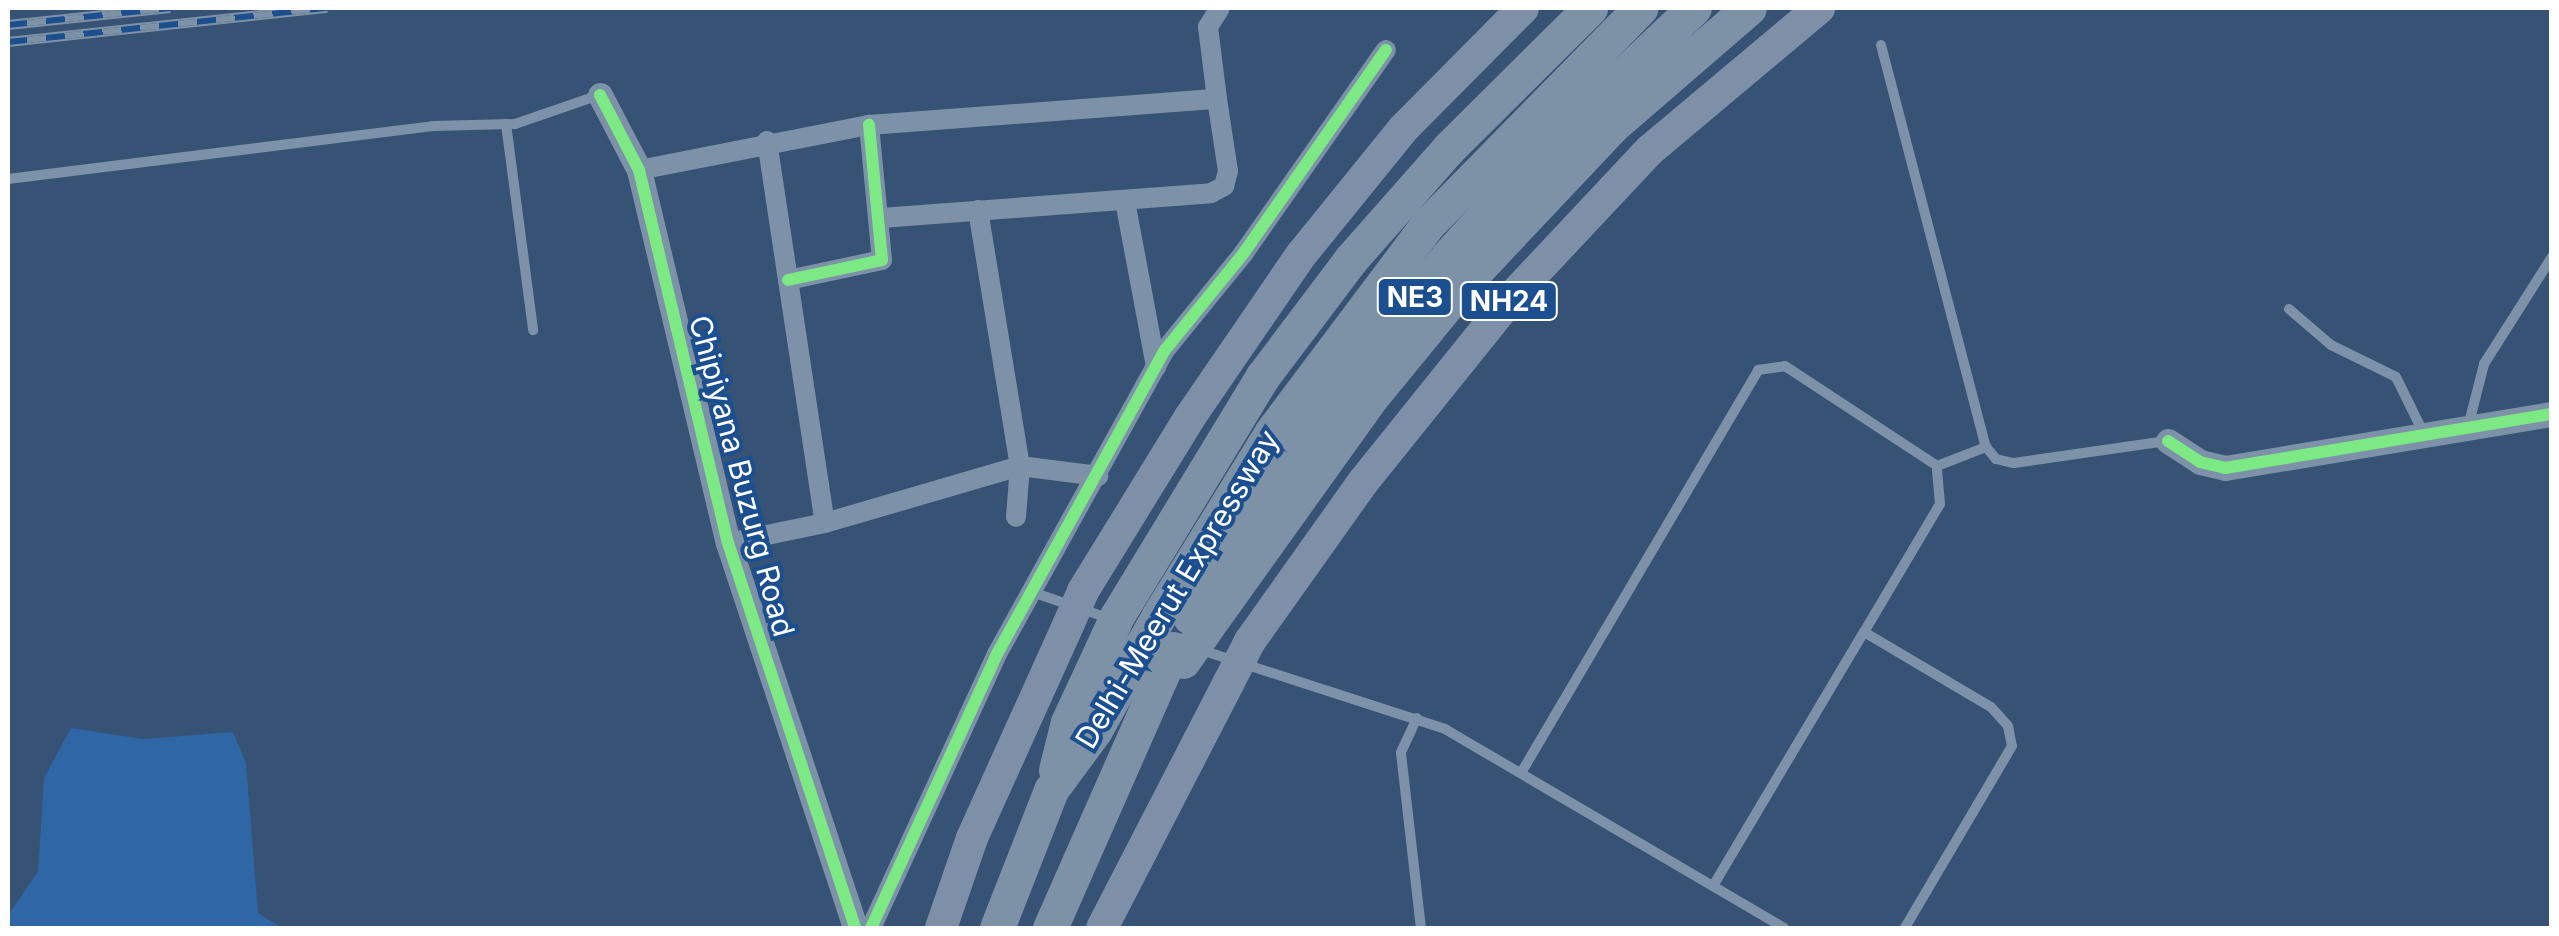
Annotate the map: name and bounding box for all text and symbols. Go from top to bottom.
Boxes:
road number: NE3 [1375,274,1455,320]
road number: NH24 [1459,278,1559,324]
street label: Chipiyana Buzurg Road [682,312,802,640]
street label: Delhi-Meerut Expressway [1068,423,1286,755]

